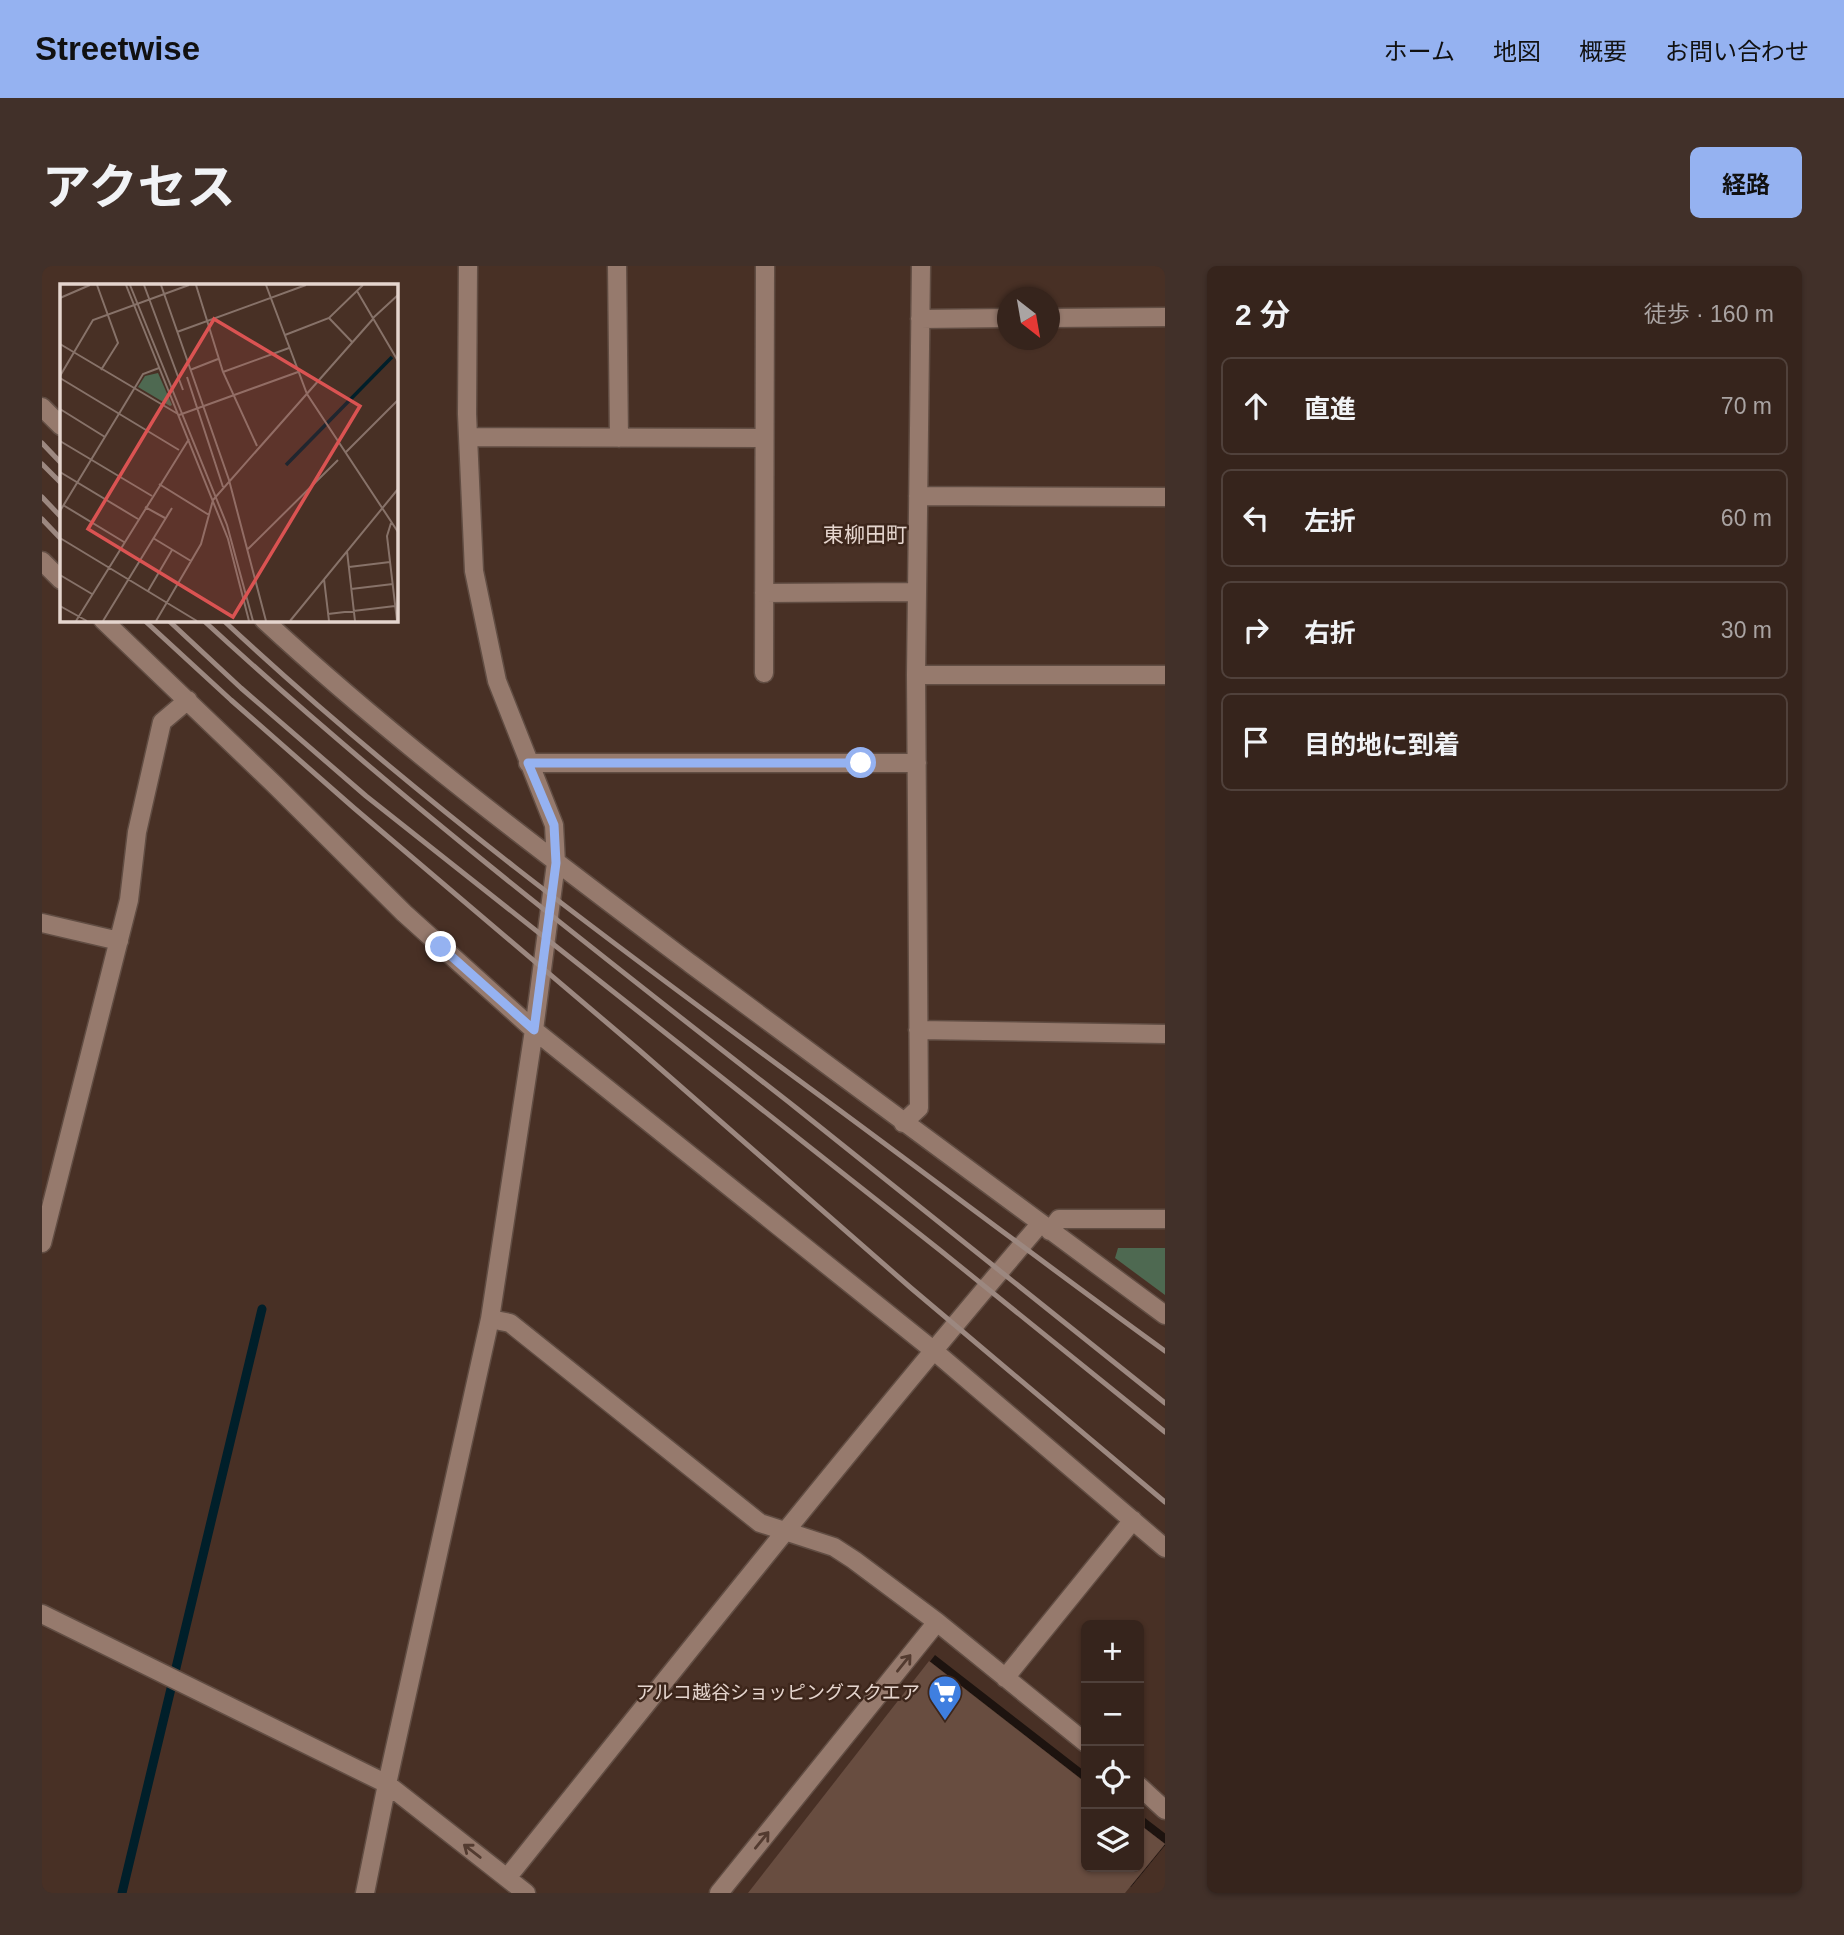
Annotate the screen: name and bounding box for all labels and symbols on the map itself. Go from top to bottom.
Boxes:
inset map [60,284,397,621]
north arrow [997,287,1060,350]
district label: 東柳田町 [823,523,907,546]
route start [845,747,876,778]
route end [425,931,456,962]
one-way arrow [897,1654,912,1672]
supermarket icon: アルコ越谷ショッピングスクエア [926,1673,964,1722]
place label: アルコ越谷ショッピングスクエア [636,1682,920,1703]
one-way arrow [754,1831,769,1849]
one-way arrow [464,1843,482,1858]

